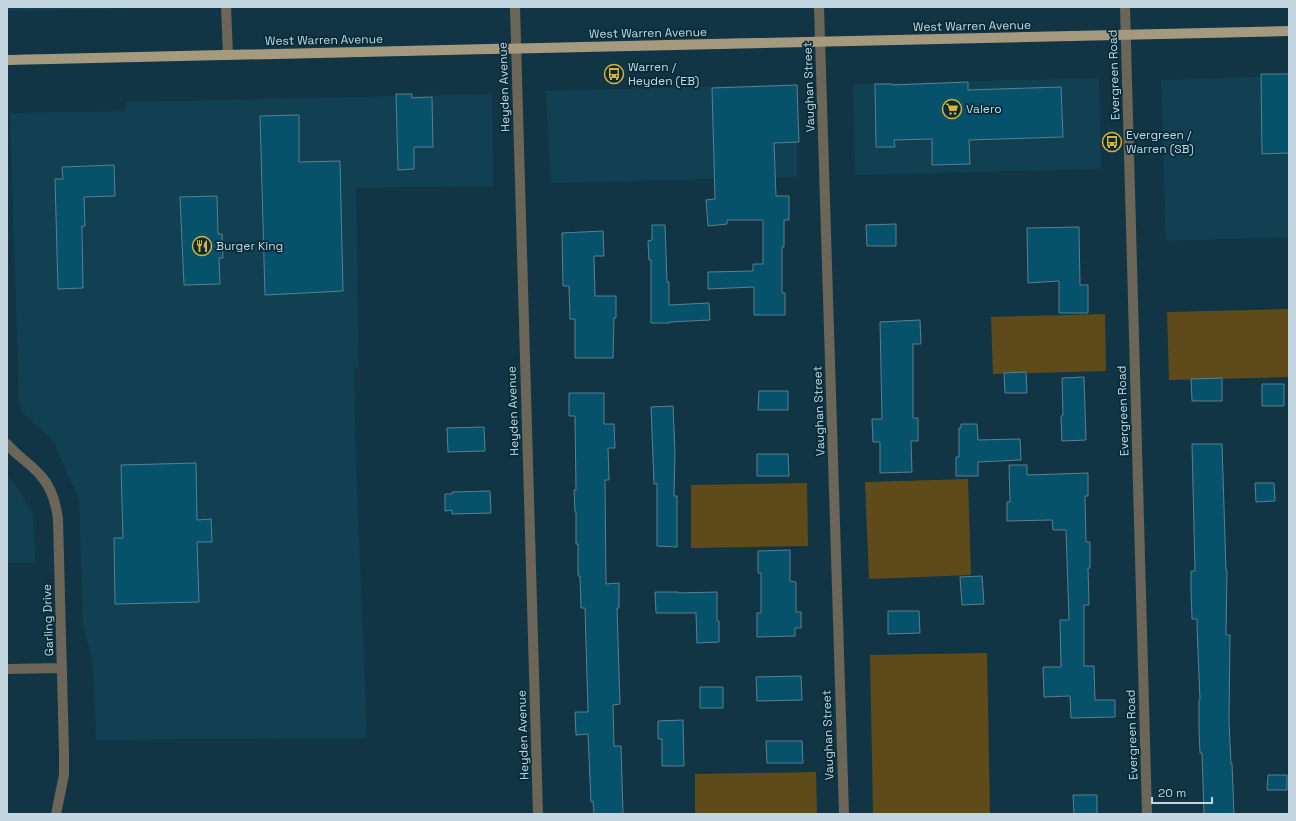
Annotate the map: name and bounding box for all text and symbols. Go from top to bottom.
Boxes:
street label: West Warren Avenue [913,17,1031,35]
street label: West Warren Avenue [589,24,707,42]
street label: Evergreen Road [1104,29,1124,121]
street label: West Warren Avenue [265,31,383,49]
street label: Heyden Avenue [494,42,514,132]
street label: Vaughan Street [799,42,819,132]
place label: Warren / Heyden (EB) [628,59,699,89]
bus stop icon: Warren / Heyden (EB) [603,63,625,85]
supermarket icon: Valero [941,98,963,120]
place label: Valero [966,101,1002,117]
place label: Evergreen / Warren (SB) [1126,127,1194,157]
bus stop icon: Evergreen / Warren (SB) [1101,131,1123,153]
restaurant icon: Burger King [191,235,213,257]
place label: Burger King [216,238,283,254]
street label: Evergreen Road [1113,365,1133,457]
street label: Heyden Avenue [503,366,523,456]
street label: Vaughan Street [809,366,829,456]
street label: Garling Drive [39,584,57,656]
street label: Evergreen Road [1122,689,1142,781]
street label: Heyden Avenue [513,690,533,780]
street label: Vaughan Street [818,690,838,780]
scale bar [1152,779,1212,805]
text: 20 m [1158,785,1186,801]

